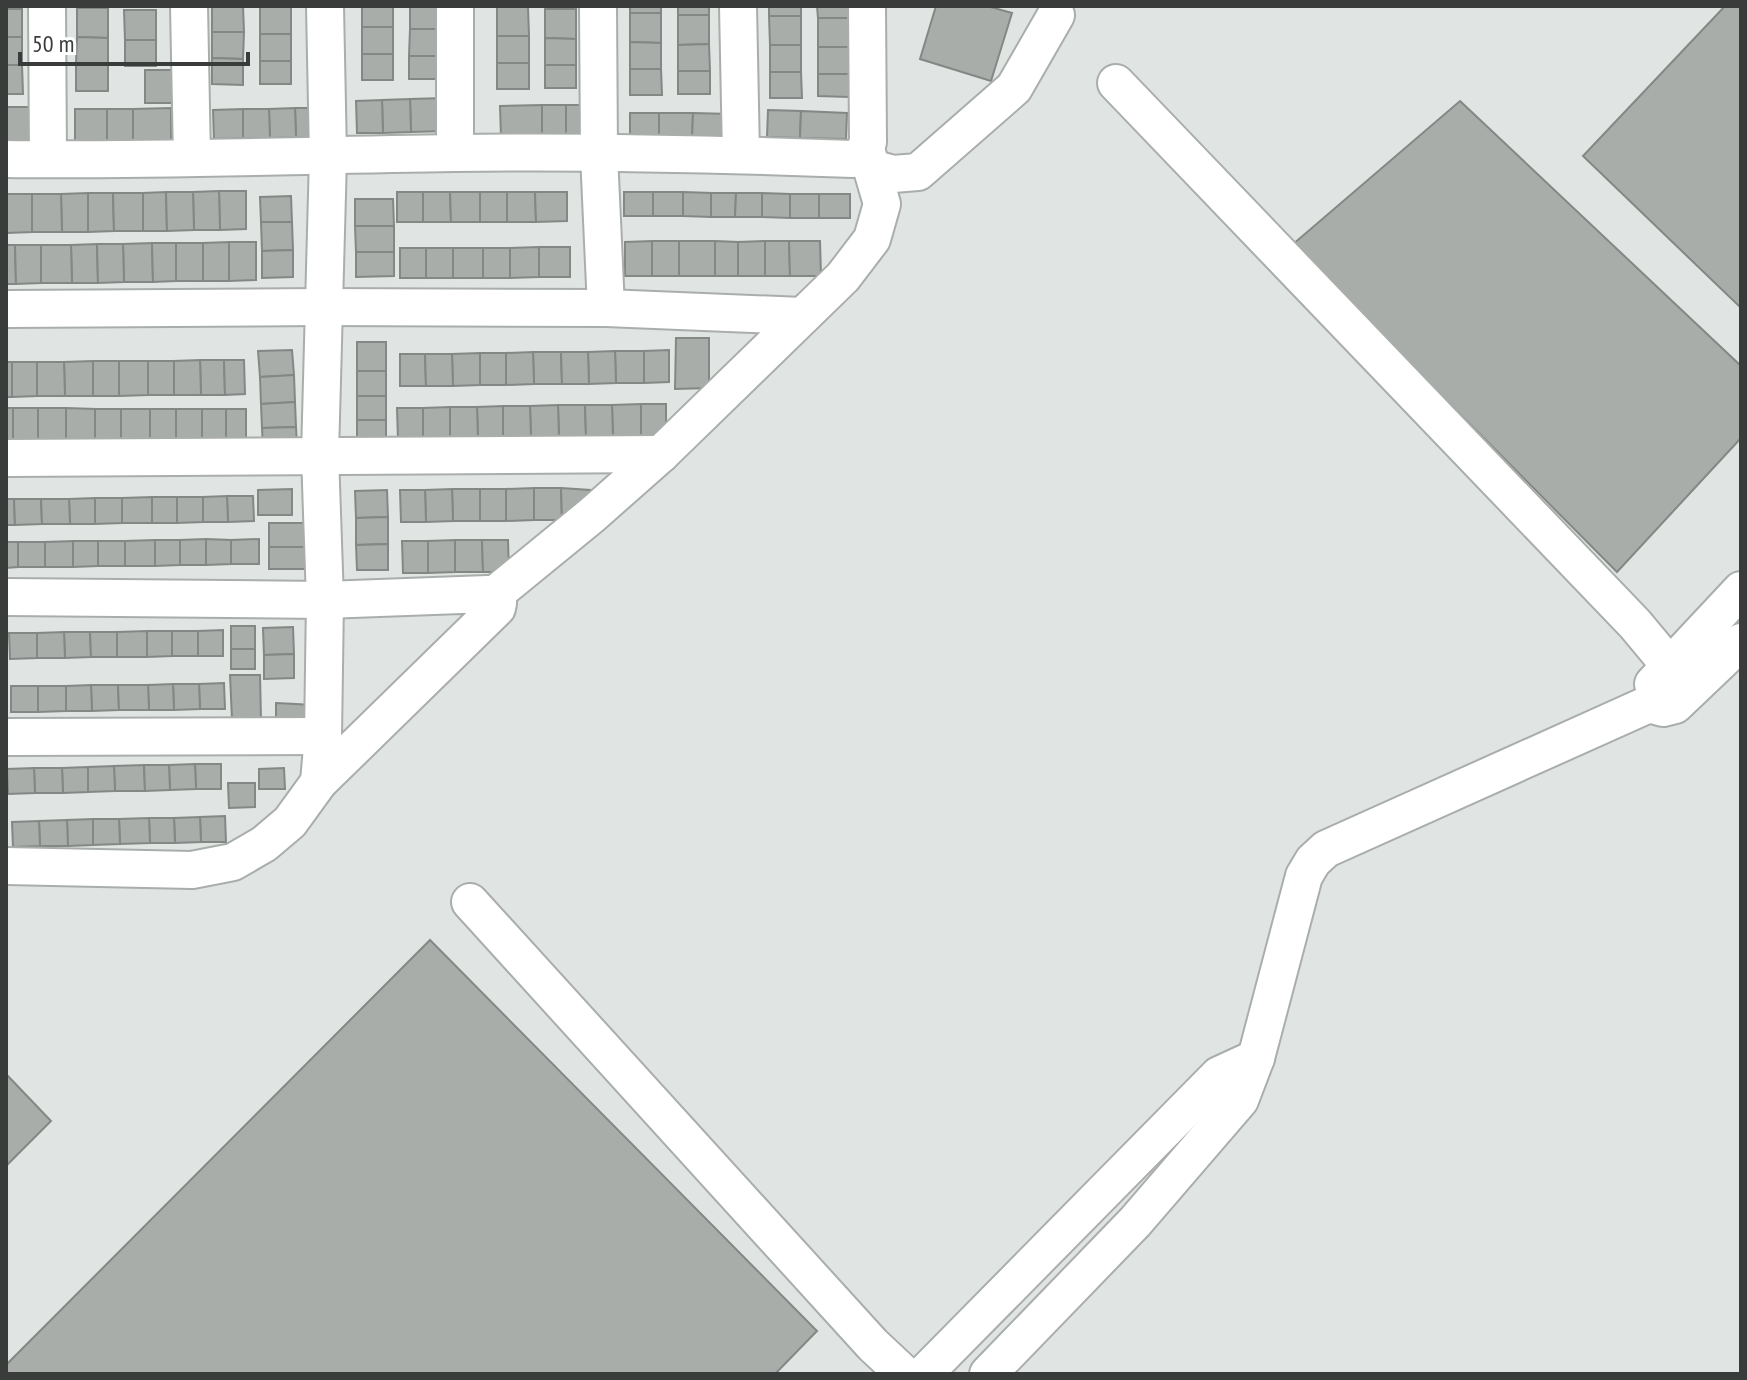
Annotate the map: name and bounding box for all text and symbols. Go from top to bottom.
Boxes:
scale bar [20,16,248,66]
text: 50 m [32,28,74,59]

